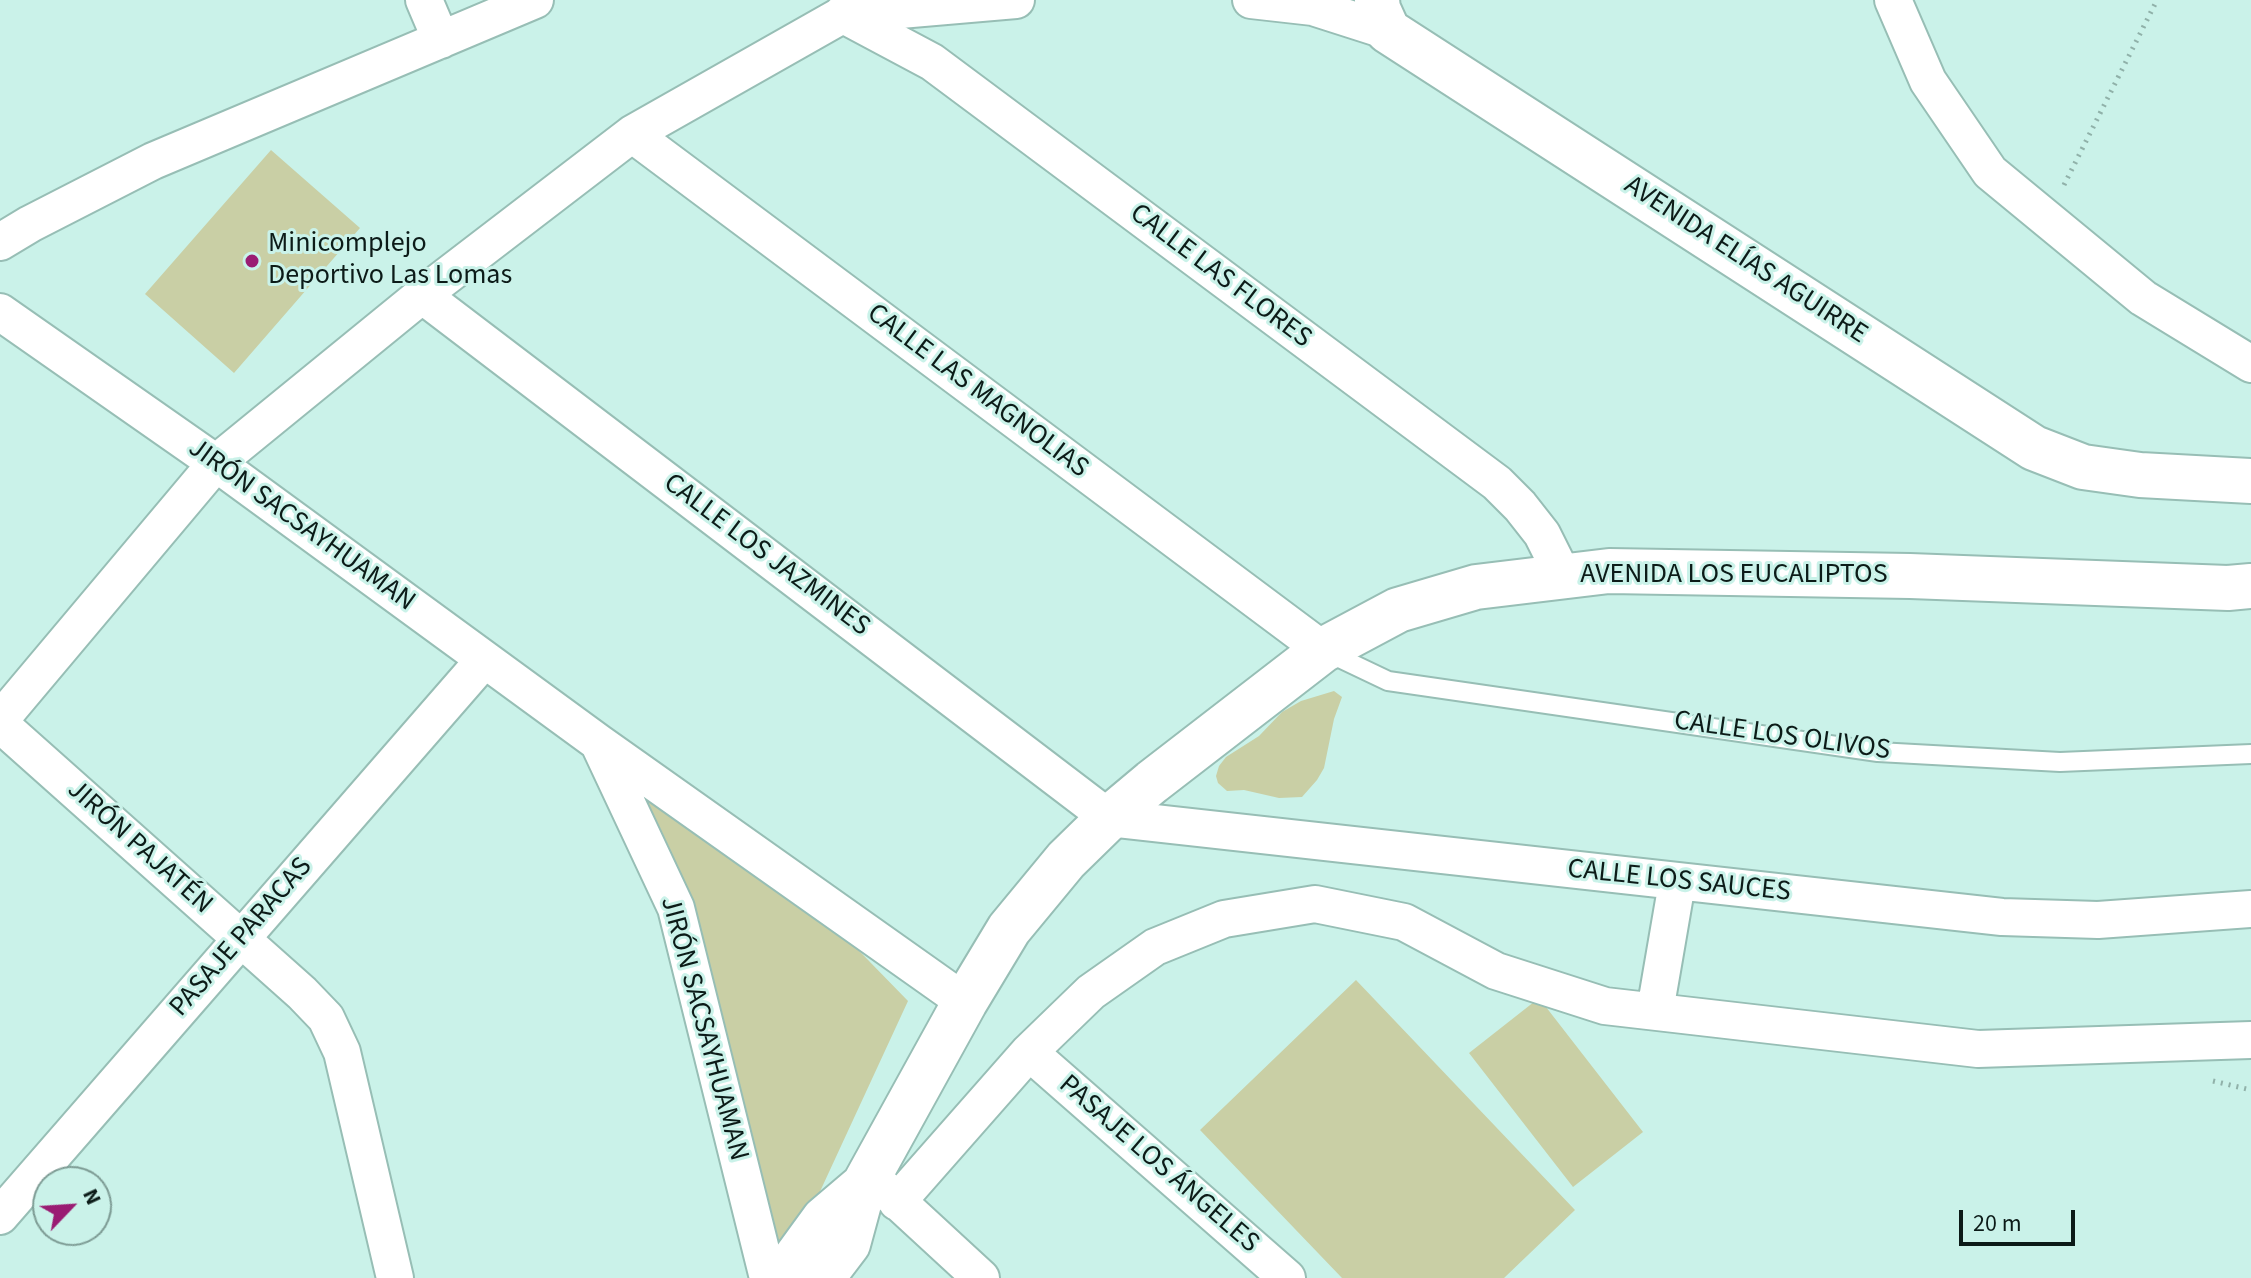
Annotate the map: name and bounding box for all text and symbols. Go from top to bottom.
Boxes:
street label: AVENIDA ELÍAS AGUIRRE [1617,170,1873,352]
street label: CALLE LAS FLORES [1122,198,1318,356]
place label: Minicomplejo Deportivo Las Lomas [268,228,512,294]
marker: Minicomplejo Deportivo Las Lomas [243,252,261,270]
street label: CALLE LAS MAGNOLIAS [860,298,1094,486]
street label: JIRÓN SACSAYHUAMAN [181,432,421,620]
street label: CALLE LOS JAZMINES [656,467,876,645]
street label: AVENIDA LOS EUCALIPTOS [1580,559,1888,593]
street label: CALLE LOS OLIVOS [1672,705,1892,769]
street label: JIRÓN PAJATÉN [59,774,219,922]
street label: PASAJE PARACAS [164,851,320,1025]
street label: CALLE LOS SAUCES [1566,854,1792,910]
street label: JIRÓN SACSAYHUAMAN [652,893,754,1165]
street label: PASAJE LOS ÁNGELES [1051,1069,1265,1261]
north arrow [32,1166,112,1246]
text: N [74,1183,110,1210]
scale bar [1963,1194,2079,1244]
text: 20 m [1973,1206,2022,1241]

